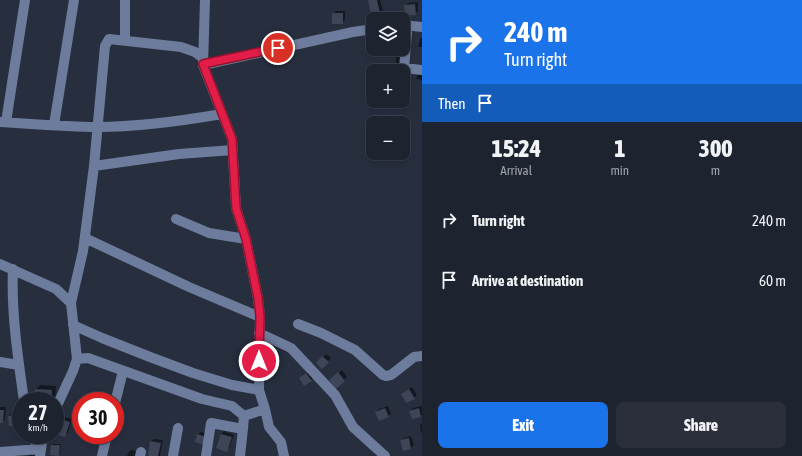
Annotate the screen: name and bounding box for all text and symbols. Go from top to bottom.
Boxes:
map controls [366,12,410,160]
button: layers [366,12,410,56]
icon: right [438,16,490,68]
text: 240 m [504,16,567,48]
pin [261,31,295,65]
icon: arrive [267,37,289,59]
text: Turn right [504,49,567,70]
button: + [366,64,410,108]
icon: arrive [474,92,496,114]
text: Then [438,95,466,112]
button: − [366,116,410,160]
text: 15:24 [492,135,541,162]
text: 1 [614,135,625,162]
text: 300 [699,135,732,162]
text: Arrival [500,163,532,178]
text: min [610,163,629,178]
text: m [711,163,720,178]
icon: right [438,209,460,231]
text: Turn right [472,212,525,229]
text: 240 m [752,212,786,229]
icon: arrive [438,269,460,291]
text: Arrive at destination [472,272,583,289]
text: 60 m [759,272,786,289]
position arrow [238,340,280,382]
speed limit sign: 30 [72,392,124,444]
text: 27 [29,401,47,424]
button: Exit [438,402,608,448]
button: Share [616,402,786,448]
text: km/h [28,422,48,433]

